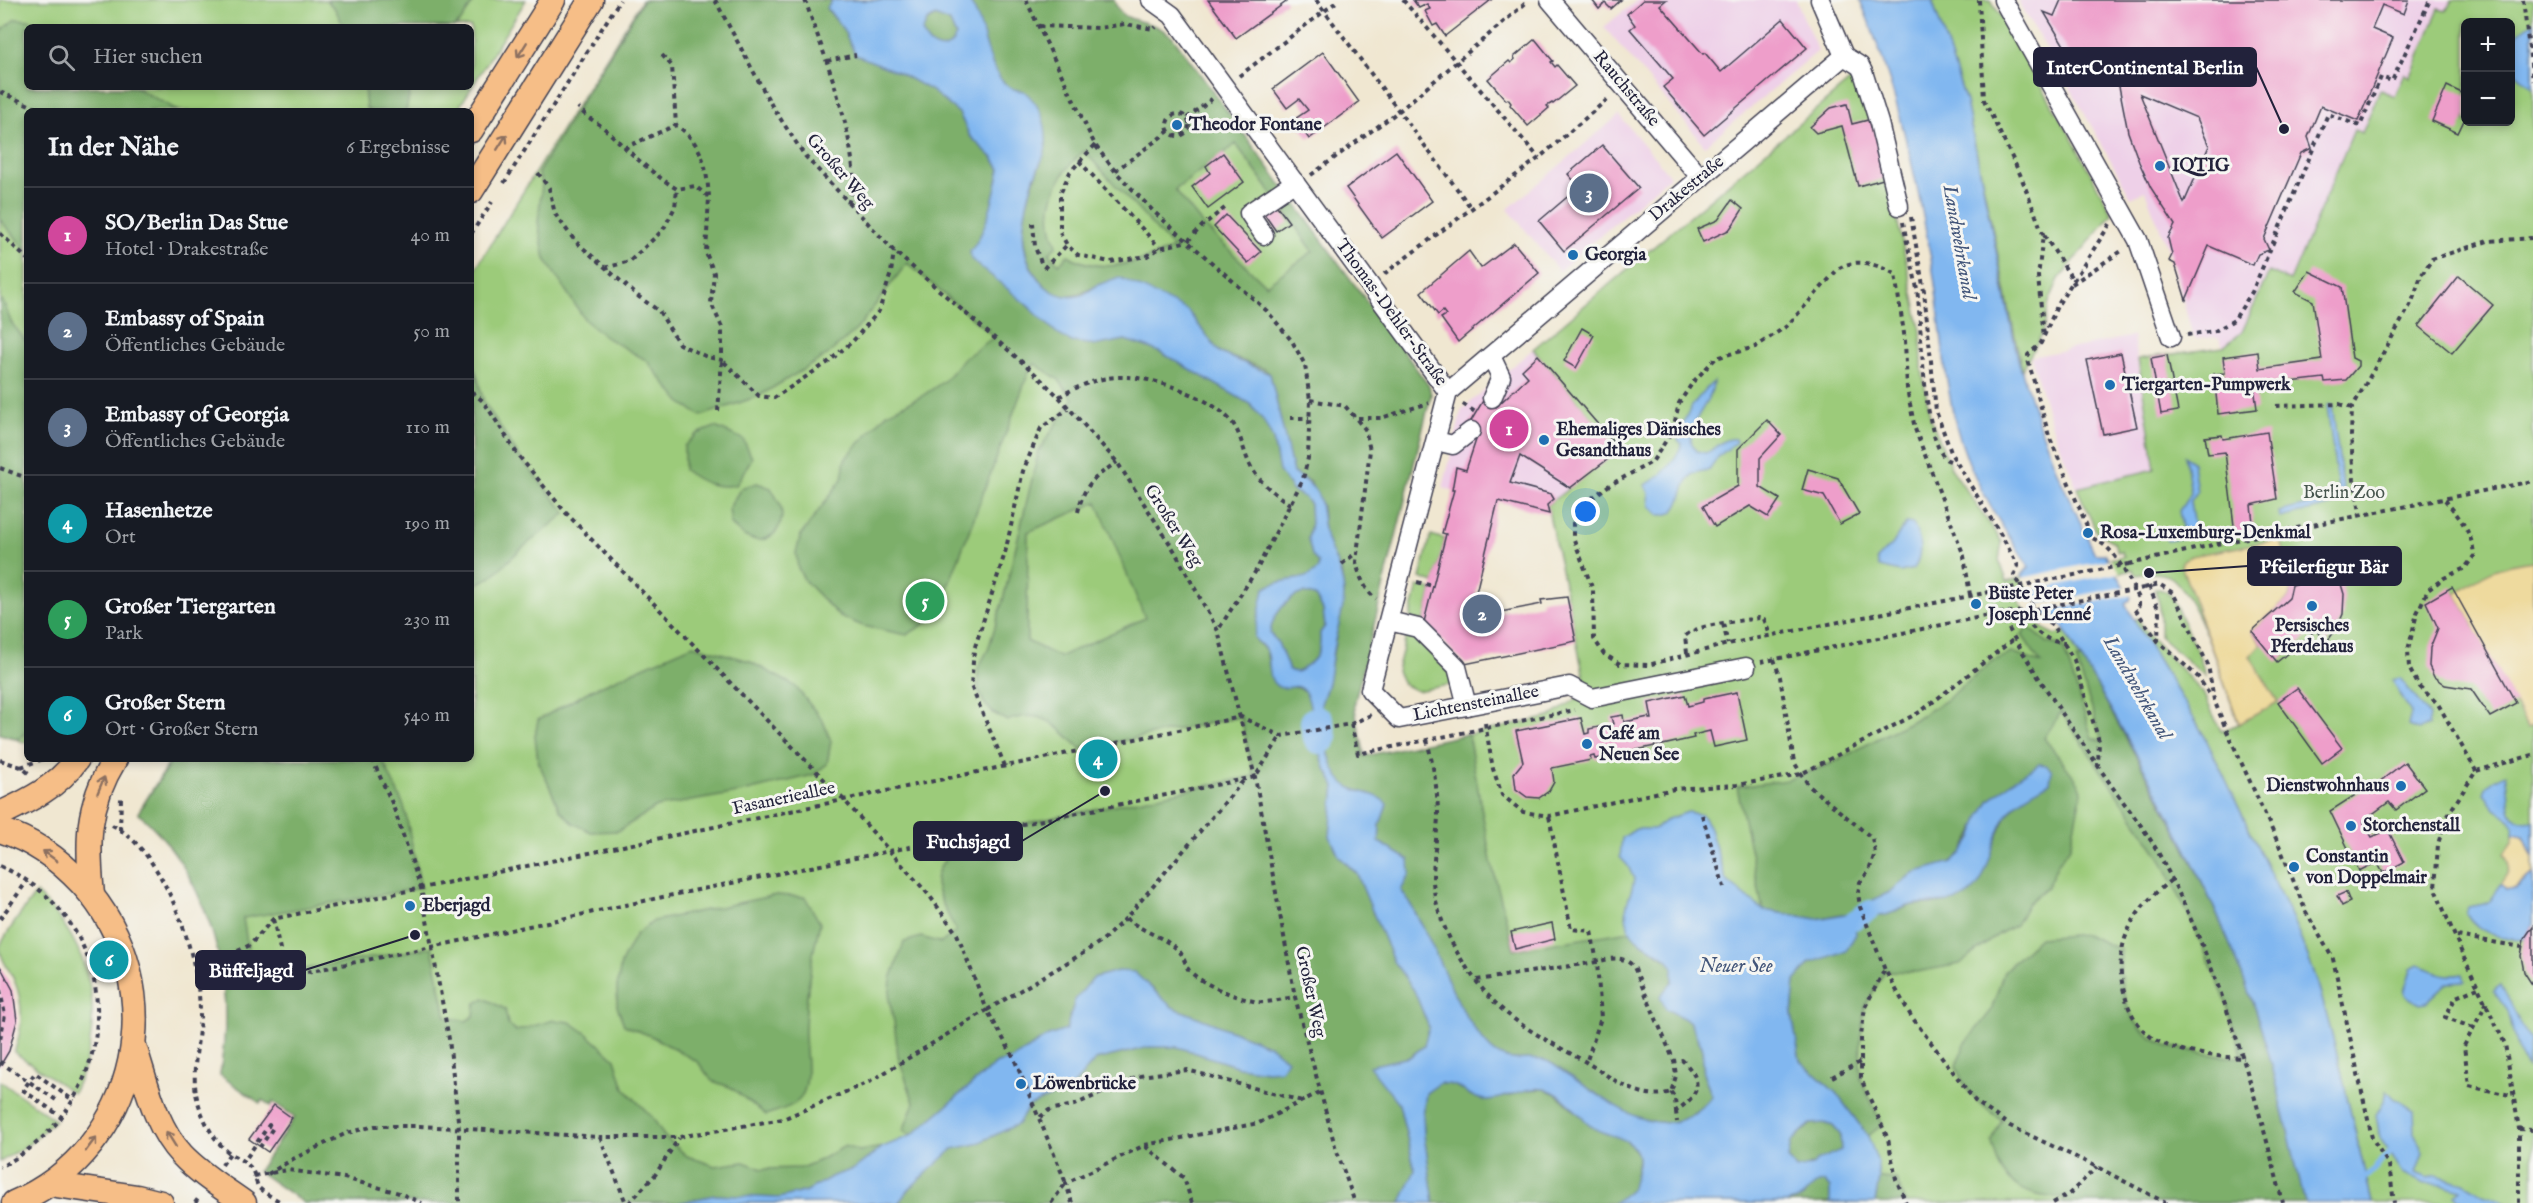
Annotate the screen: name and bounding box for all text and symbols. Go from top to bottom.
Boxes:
map controls [2461,18,2515,126]
button: + [2461,18,2515,72]
search box [24,24,474,90]
icon: search [45,41,78,74]
one-way arrow [515,41,528,58]
text: Hier suchen [93,43,203,71]
street label: Rauchstraße [1587,46,1665,132]
callout: InterContinental Berlin [2034,48,2256,86]
text: InterContinental Berlin [2046,56,2244,81]
button: − [2461,72,2515,126]
place label: Theodor Fontane [1188,114,1322,137]
marker: Theodor Fontane [1170,118,1184,132]
street label: Großer Weg [801,129,879,215]
text: In der Nähe [48,131,179,164]
one-way arrow [496,134,508,150]
text: 6 Ergebnisse [346,135,450,160]
street label: Drakestraße [1645,151,1729,227]
place label: IQTIG [2172,155,2230,178]
marker: IQTIG [2153,159,2167,173]
pin: 3 [1570,170,1608,216]
water label: Landwehrkanal [1936,182,1982,304]
text: SO/ Berlin Das Stue [105,209,288,237]
text: 1 [64,223,71,248]
text: 40 m [411,223,450,248]
street label: Thomas-Dehler-Straße [1330,235,1452,391]
text: Hotel · Drakestraße [105,237,268,262]
place label: Georgia [1585,244,1647,267]
marker: Georgia [1566,248,1580,262]
text: Embassy of Spain [105,305,264,333]
text: 2 [63,319,72,344]
text: 50 m [413,319,450,344]
text: Öffentliches Gebäude [105,333,285,358]
place label: Tiergarten-Pumpwerk [2121,374,2292,397]
marker: Tiergarten-Pumpwerk [2103,378,2117,392]
text: Embassy of Georgia [105,401,289,429]
pin: 1 [1490,406,1528,452]
text: 3 [64,415,71,440]
text: 110 m [406,415,450,440]
place label: Ehemaliges Dänisches Gesandthaus [1556,419,1721,463]
text: Öffentliches Gebäude [105,429,285,454]
marker: Ehemaliges Dänisches Gesandthaus [1537,433,1551,447]
street label: Großer Weg [1139,480,1208,572]
park label: Berlin Zoo [2303,482,2385,505]
text: Hasenhetze [105,497,213,525]
your location [1571,497,1600,526]
text: 4 [63,511,72,536]
text: 190 m [404,511,450,536]
place label: Rosa-Luxemburg-Denkmal [2100,522,2312,545]
text: Ort [105,525,136,550]
marker: Rosa-Luxemburg-Denkmal [2081,526,2095,540]
callout: Pfeilerfigur Bär [2248,547,2401,585]
text: Pfeilerfigur Bär [2260,555,2389,580]
pin: 5 [906,578,944,624]
place label: Büste Peter Joseph Lenné [1986,583,2092,627]
pin: 2 [1462,592,1502,636]
text: Großer Tiergarten [105,593,276,621]
marker: Büste Peter Joseph Lenné [1969,597,1983,611]
marker: Persisches Pferdehaus [2305,599,2319,613]
text: 5 [64,607,71,632]
text: 230 m [404,607,450,632]
place label: Persisches Pferdehaus [2271,615,2354,659]
text: Park [105,621,143,646]
water label: Landwehrkanal [2097,631,2178,746]
street label: Lichtensteinallee [1411,680,1541,728]
text: Großer Stern [105,689,225,717]
text: 6 [63,703,72,728]
text: 540 m [403,703,450,728]
text: Ort · Großer Stern [105,717,258,742]
place label: Café am Neuen See [1598,723,1680,767]
pin: 4 [1078,736,1118,782]
marker: Café am Neuen See [1580,737,1594,751]
place label: Dienstwohnhaus [2266,775,2390,798]
one-way arrow [96,776,107,795]
street label: Fasanerieallee [730,777,838,821]
marker: Dienstwohnhaus [2394,779,2408,793]
place label: Storchenstall [2363,815,2461,838]
marker: Storchenstall [2344,819,2358,833]
callout: Fuchsjagd [914,822,1022,860]
text: Fuchsjagd [926,830,1011,855]
place label: Constantin von Doppelmair [2305,846,2427,890]
one-way arrow [43,850,59,863]
marker: Constantin von Doppelmair [2287,860,2301,874]
place label: Eberjagd [422,895,491,918]
marker: Eberjagd [403,899,417,913]
pin: 6 [90,938,128,982]
street label: Großer Weg [1289,944,1331,1040]
callout: Büffeljagd [196,951,305,989]
water label: Neuer See [1699,954,1773,979]
text: Büffeljagd [209,959,295,984]
place label: Löwenbrücke [1033,1073,1137,1096]
marker: Löwenbrücke [1014,1077,1028,1091]
one-way arrow [164,1130,177,1147]
one-way arrow [85,1136,98,1152]

